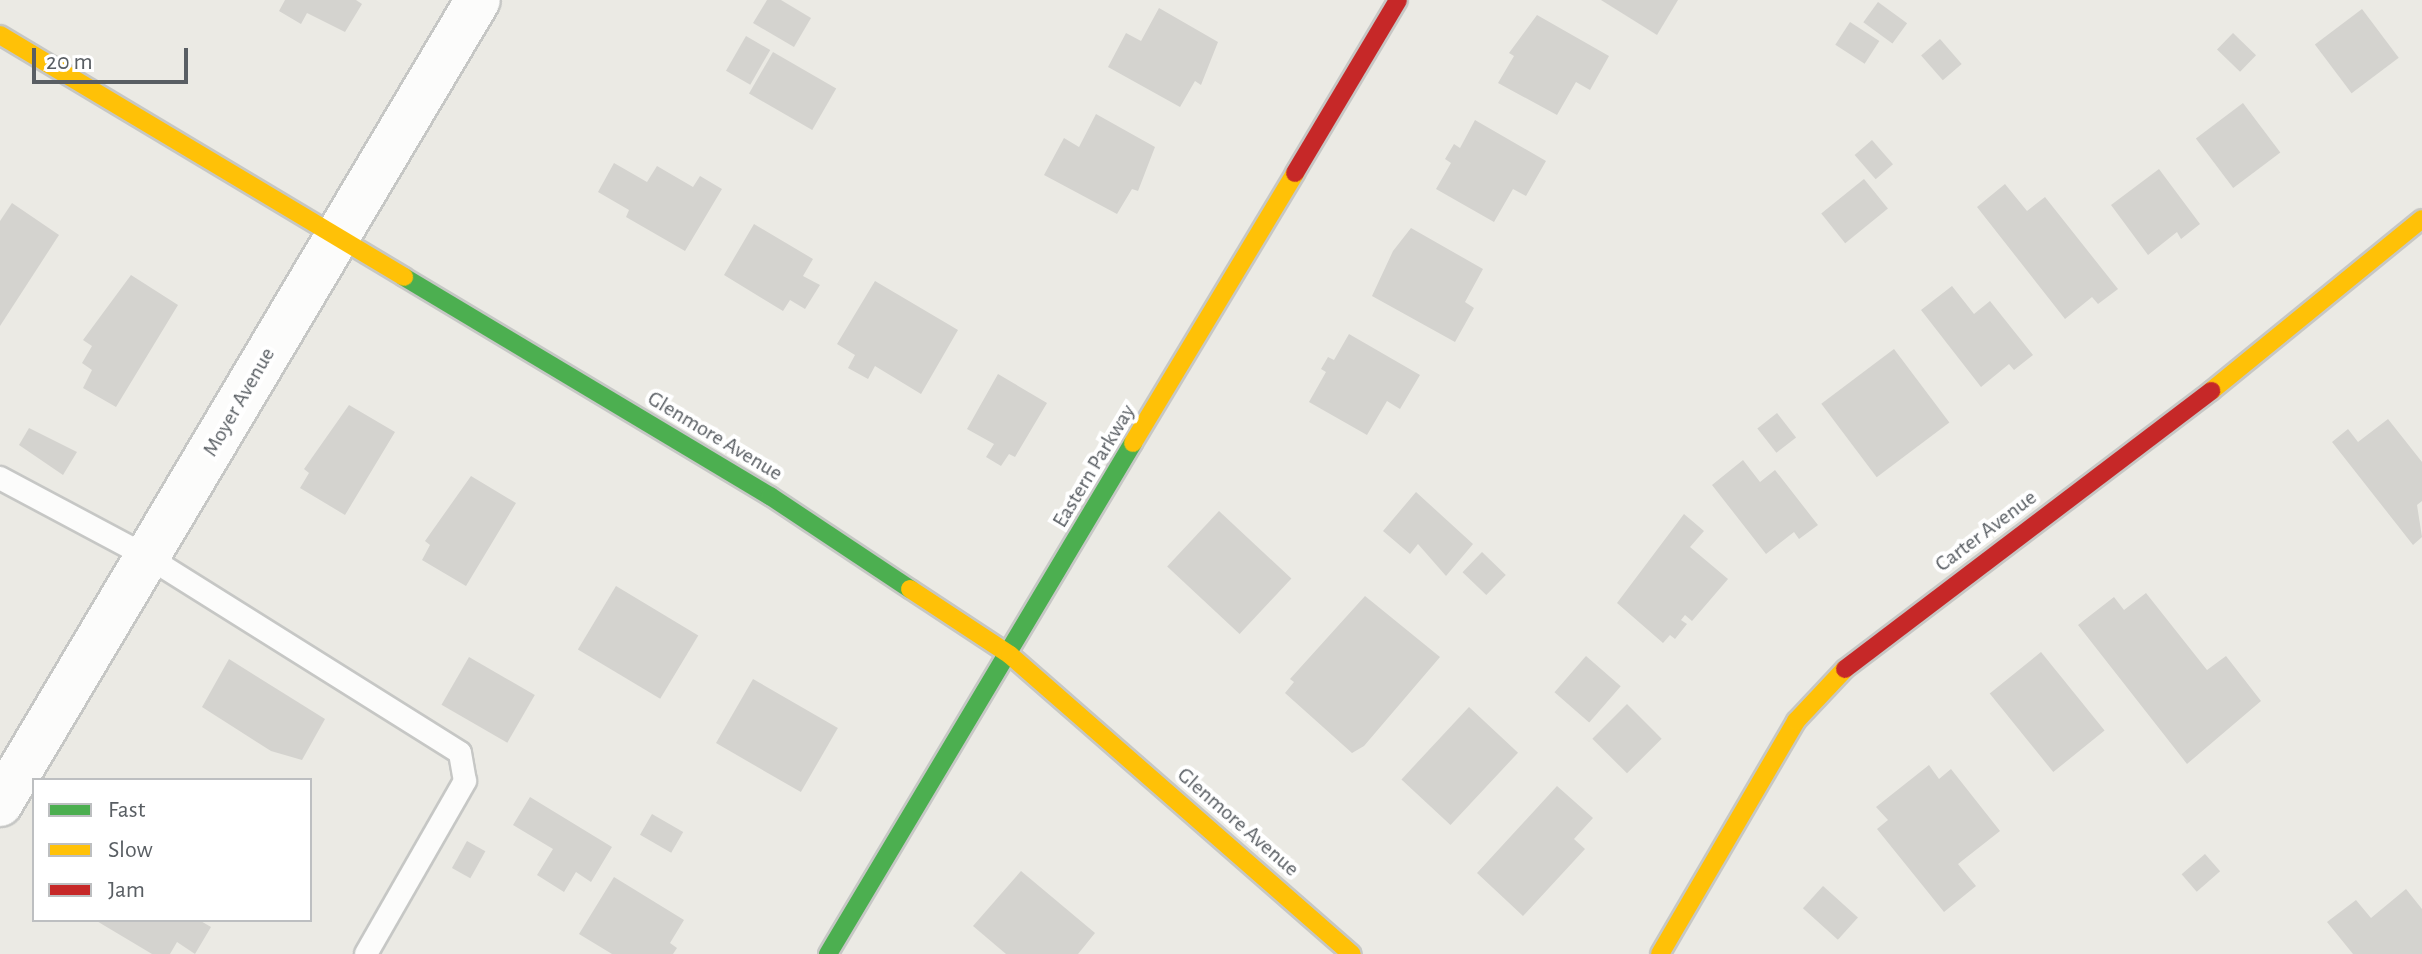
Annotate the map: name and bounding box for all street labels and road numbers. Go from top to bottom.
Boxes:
street label: Moyer Avenue [197,343,281,461]
street label: Glenmore Avenue [643,385,787,487]
street label: Eastern Parkway [1047,400,1141,532]
street label: Carter Avenue [1930,484,2042,578]
street label: Glenmore Avenue [1172,762,1304,882]

